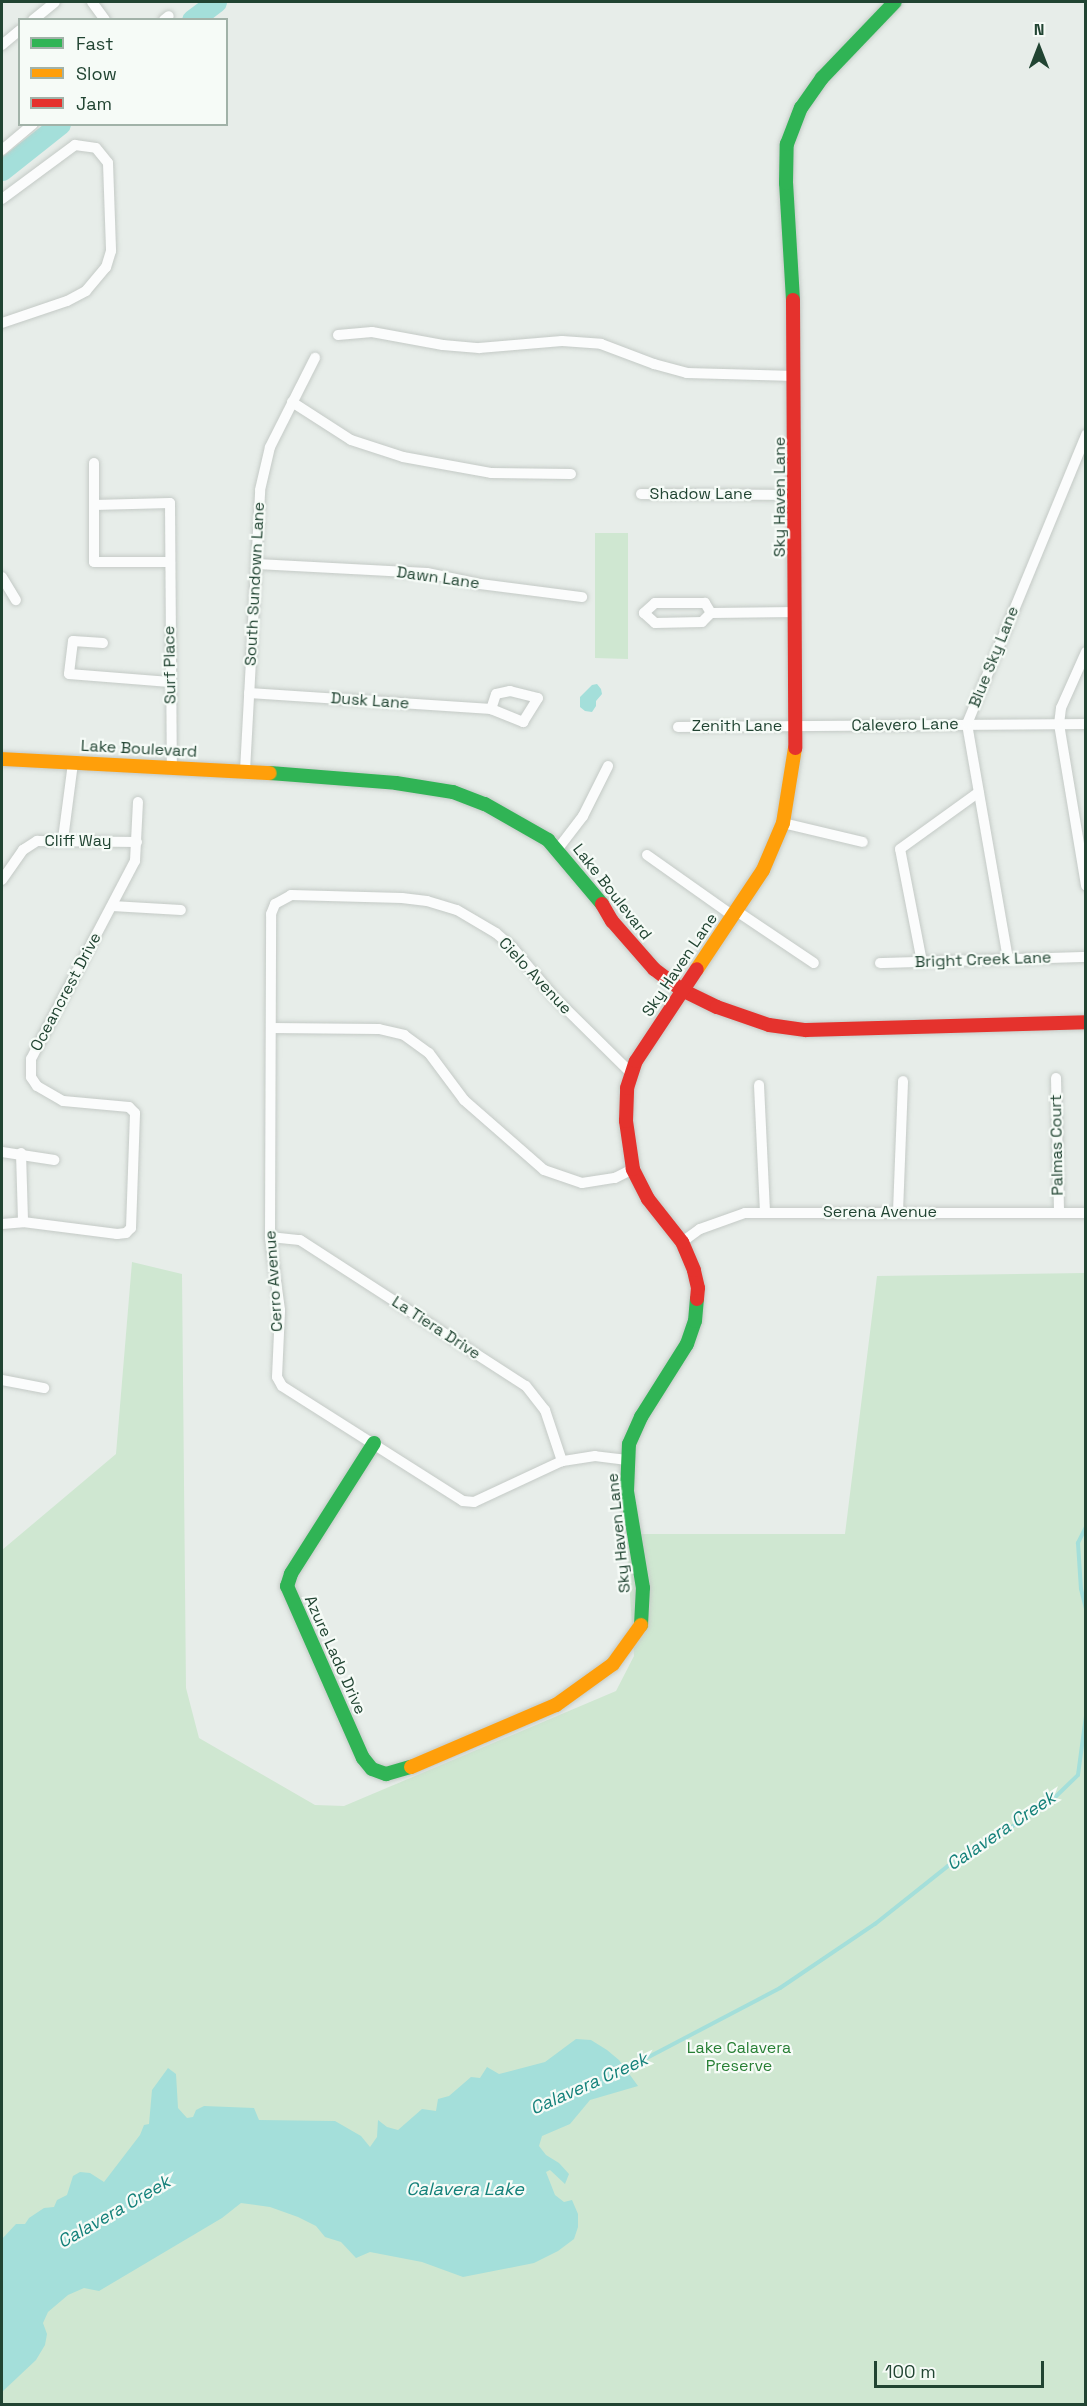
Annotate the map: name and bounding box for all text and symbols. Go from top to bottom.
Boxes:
legend [18,18,228,126]
north arrow [1009,18,1069,78]
text: N [1034,19,1044,40]
text: Fast [76,32,113,55]
text: Slow [76,62,117,85]
text: Jam [76,92,112,115]
street label: Sky Haven Lane [770,437,790,557]
street label: Shadow Lane [650,484,752,504]
street label: South Sundown Lane [241,502,269,666]
street label: Dawn Lane [395,563,481,593]
street label: Blue Sky Lane [965,604,1023,710]
street label: Surf Place [160,626,180,704]
street label: Dusk Lane [330,689,410,713]
street label: Calevero Lane [851,714,959,736]
street label: Zenith Lane [692,716,782,736]
street label: Lake Boulevard [80,736,198,762]
street label: Cliff Way [44,831,112,851]
street label: Lake Boulevard [569,840,655,944]
street label: Sky Haven Lane [638,910,722,1020]
street label: Oceancrest Drive [27,929,105,1055]
street label: Cielo Avenue [495,934,575,1018]
street label: Bright Creek Lane [914,948,1052,972]
street label: Palmas Court [1047,1094,1067,1196]
street label: Serena Avenue [823,1202,937,1222]
street label: Cerro Avenue [261,1229,287,1333]
street label: La Tiera Drive [388,1292,484,1364]
street label: Sky Haven Lane [603,1472,635,1594]
street label: Azure Lado Drive [300,1593,370,1717]
water label: Calavera Creek [942,1787,1060,1875]
park label: Lake Calavera Preserve [687,2038,791,2076]
water label: Calavera Creek [527,2048,651,2120]
water label: Calavera Creek [54,2171,174,2253]
water label: Calavera Lake [406,2178,524,2200]
scale bar [877,2349,1046,2387]
text: 100 m [885,2360,936,2383]

